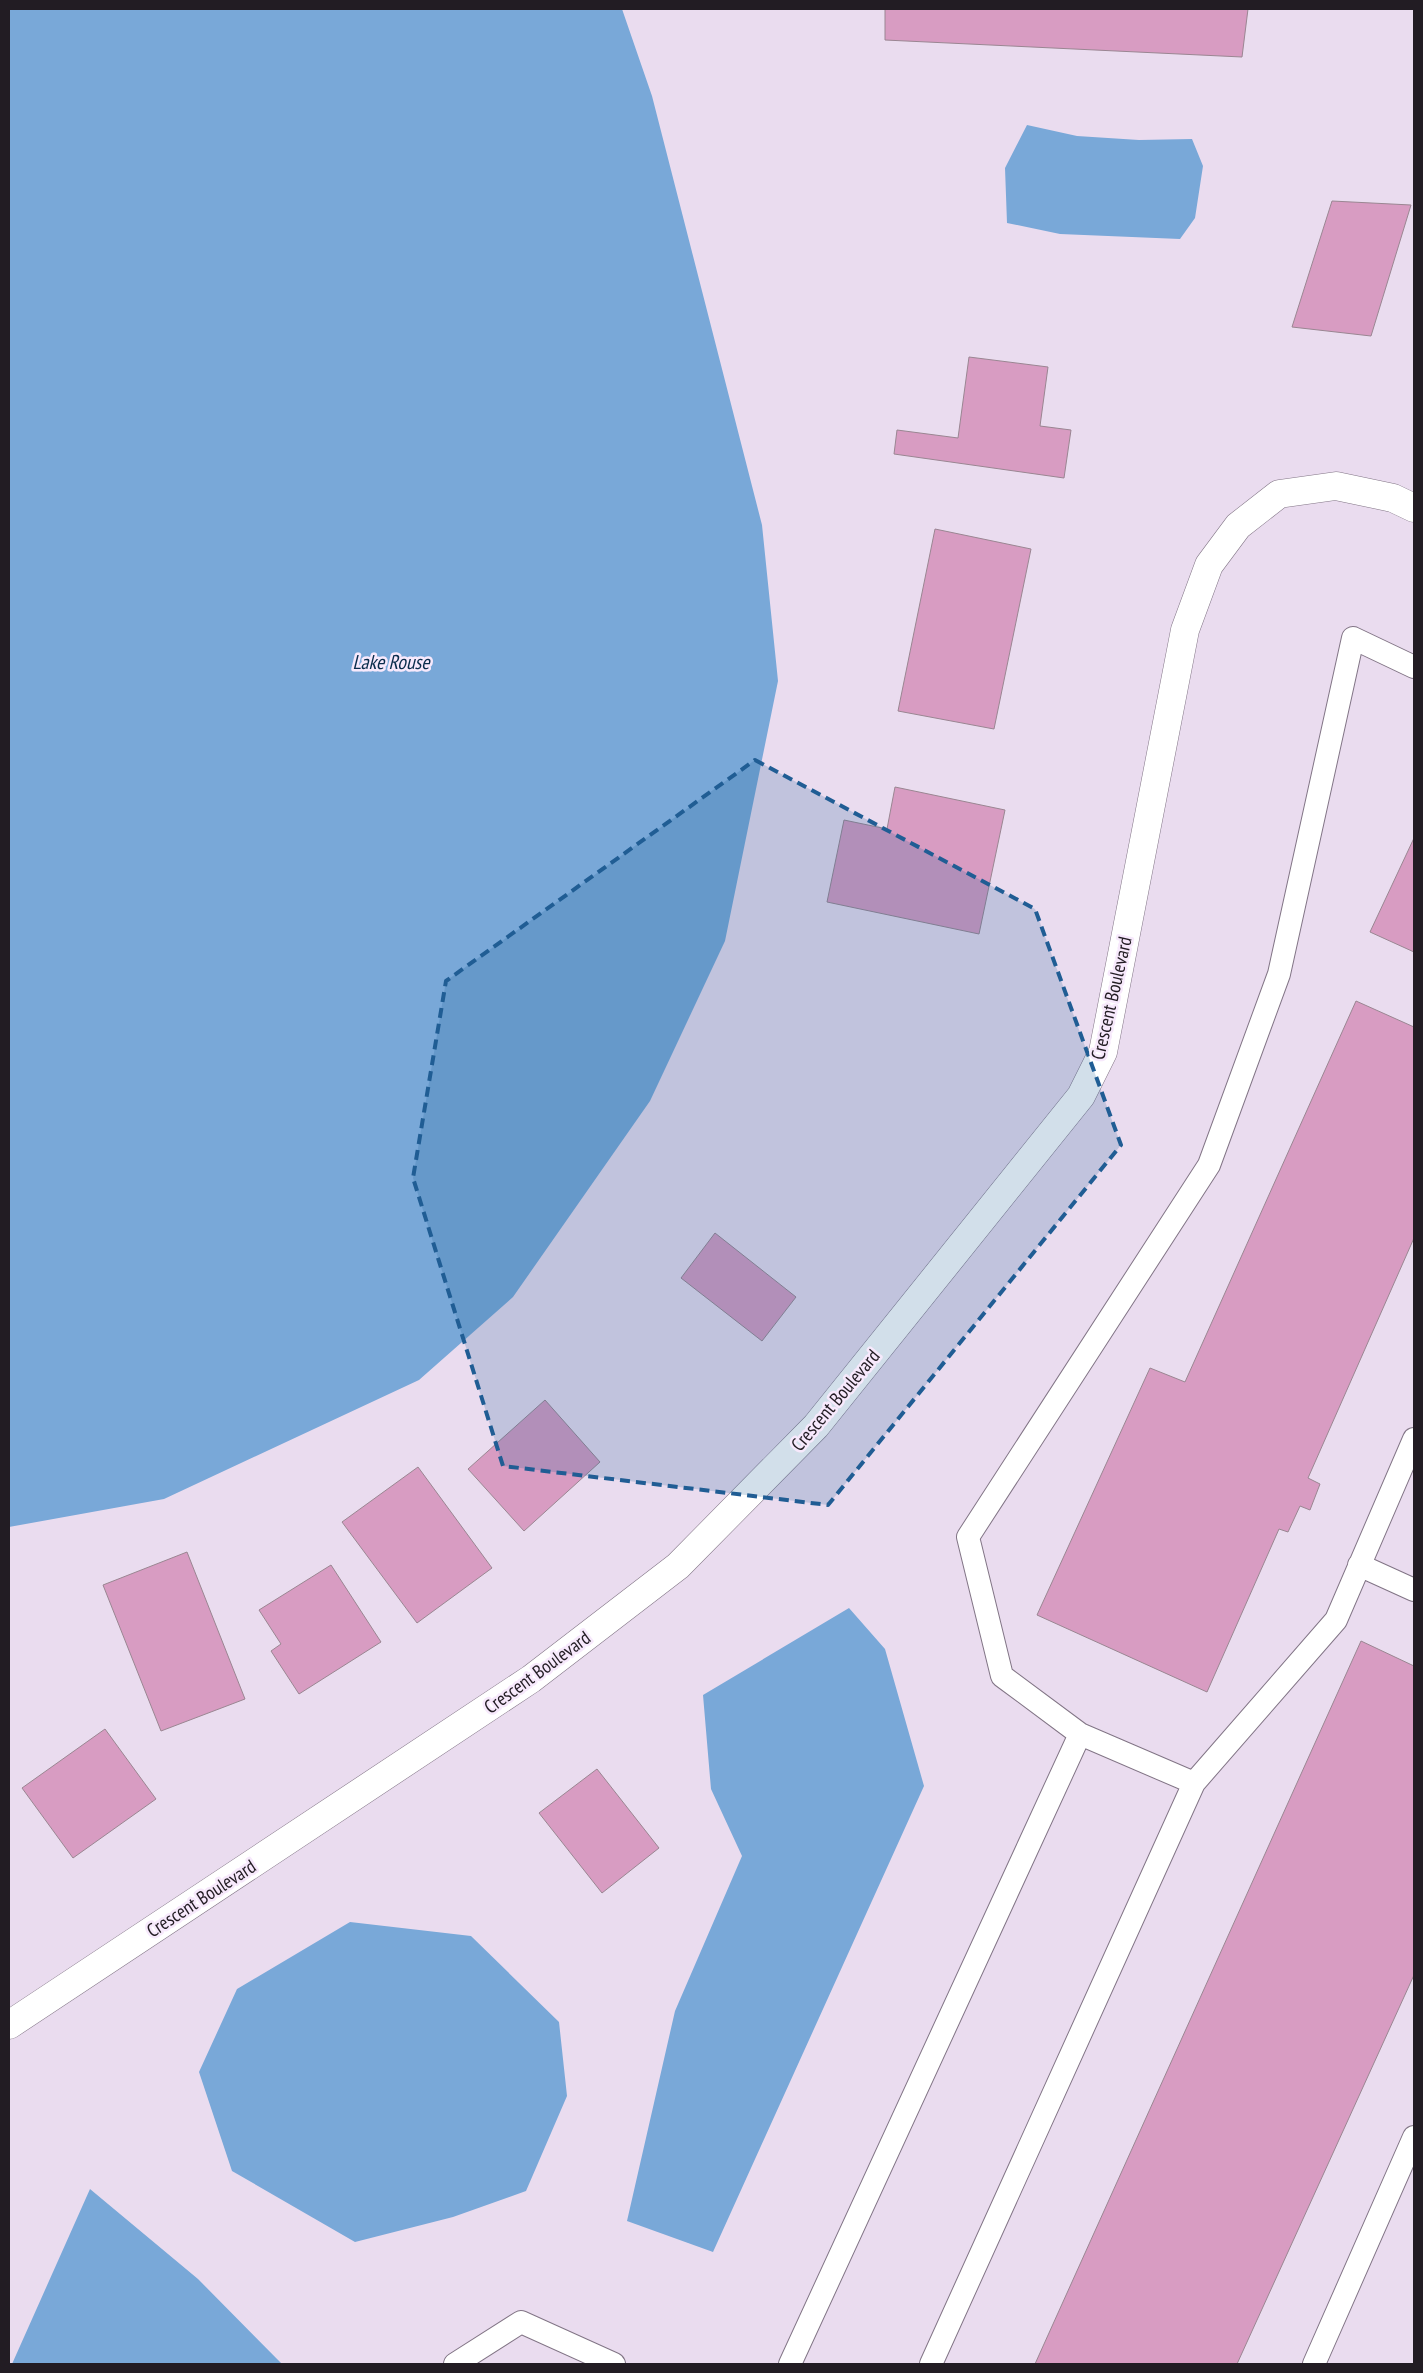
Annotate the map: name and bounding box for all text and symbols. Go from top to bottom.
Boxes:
water label: Lake Rouse [352,649,431,675]
street label: Crescent Boulevard [1085,934,1137,1062]
street label: Crescent Boulevard [785,1344,885,1456]
street label: Crescent Boulevard [479,1625,595,1719]
street label: Crescent Boulevard [142,1854,260,1942]

